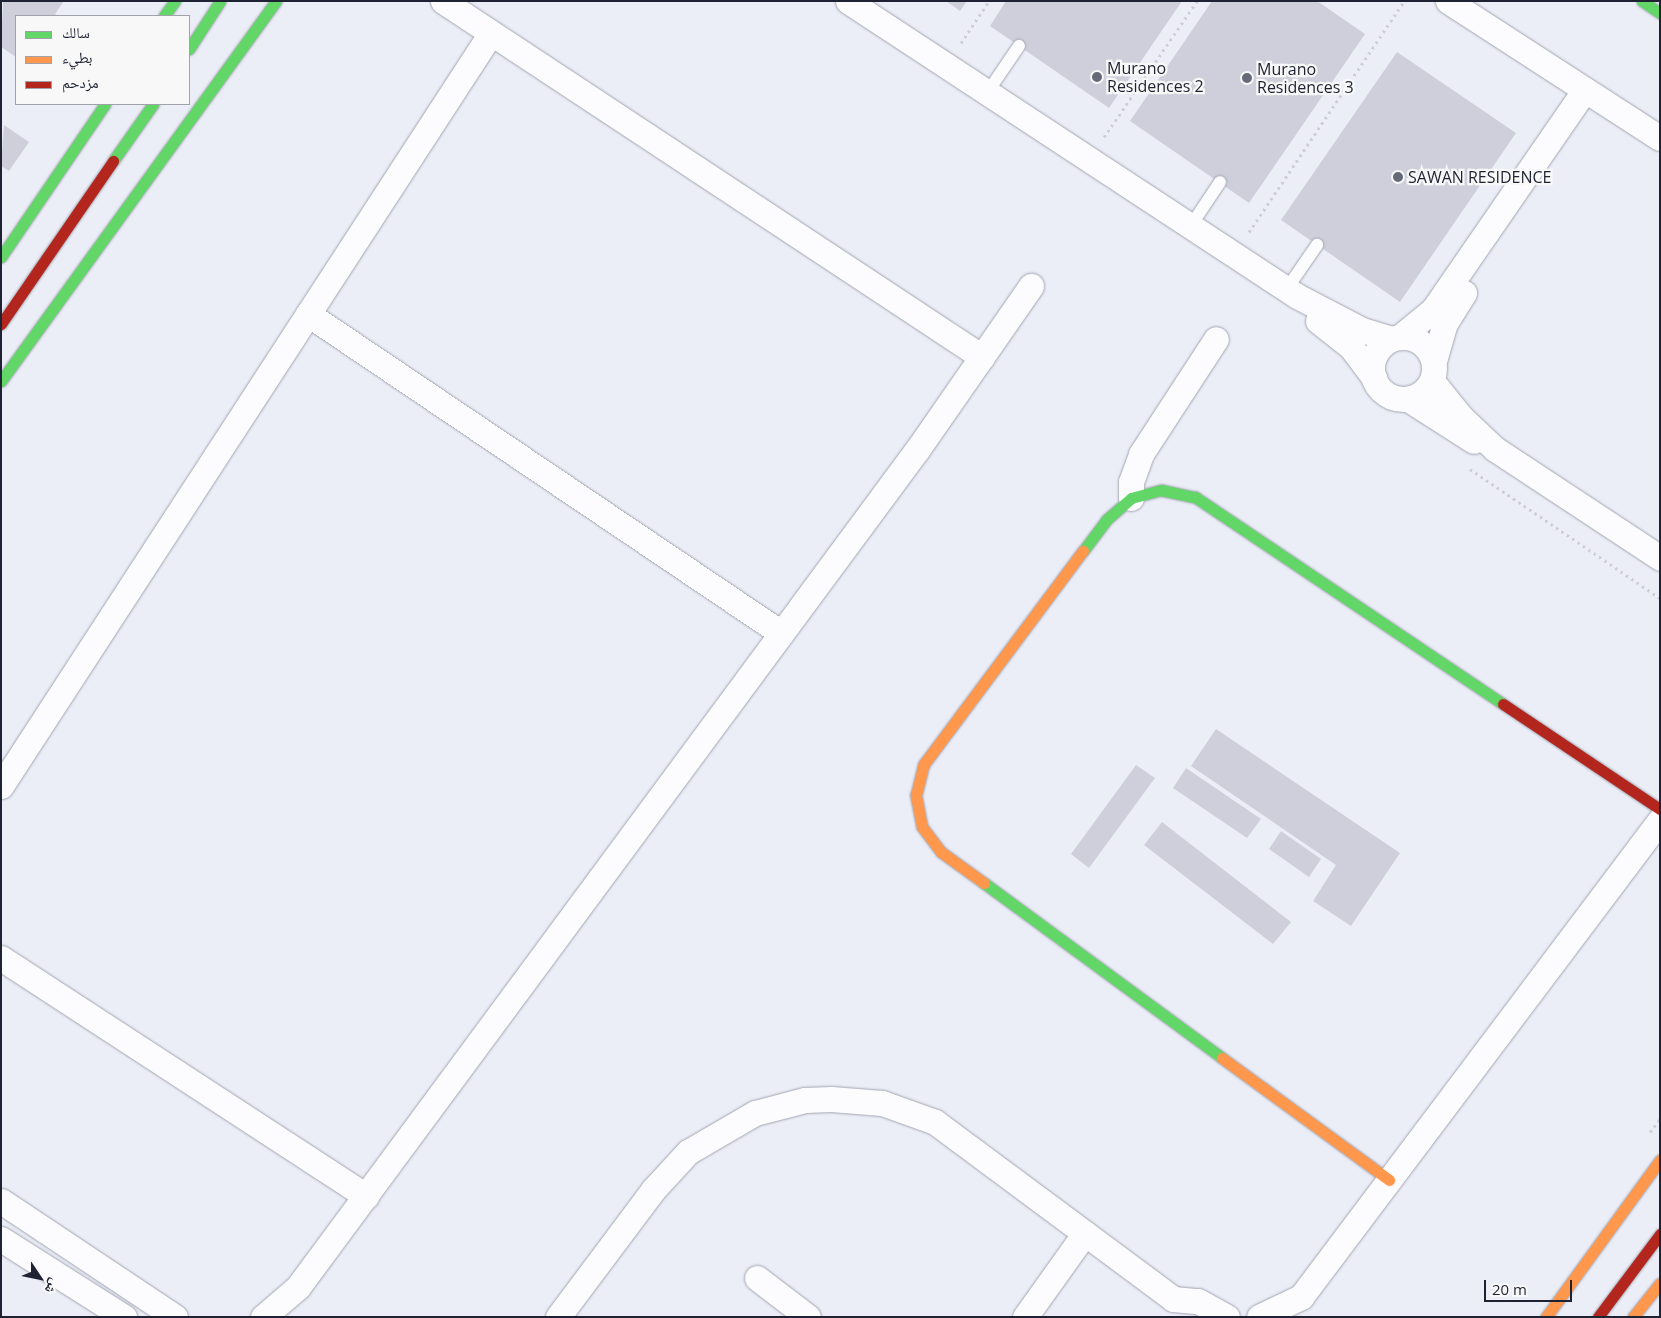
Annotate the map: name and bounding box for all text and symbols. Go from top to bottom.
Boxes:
legend [15,15,190,105]
text: سالك [62,22,90,42]
text: بطيء [62,47,92,67]
place label: Murano Residences 2 [1107,58,1204,96]
place label: Murano Residences 3 [1257,59,1354,97]
marker: Murano Residences 2 [1091,71,1103,83]
text: مزدحم [62,72,99,92]
marker: Murano Residences 3 [1241,72,1253,84]
place label: SAWAN RESIDENCE [1408,167,1552,187]
marker: SAWAN RESIDENCE [1392,171,1404,183]
north arrow [15,1253,65,1303]
scale bar [1486,1270,1574,1302]
text: ش [41,1275,65,1298]
text: 20 m [1492,1279,1527,1299]

